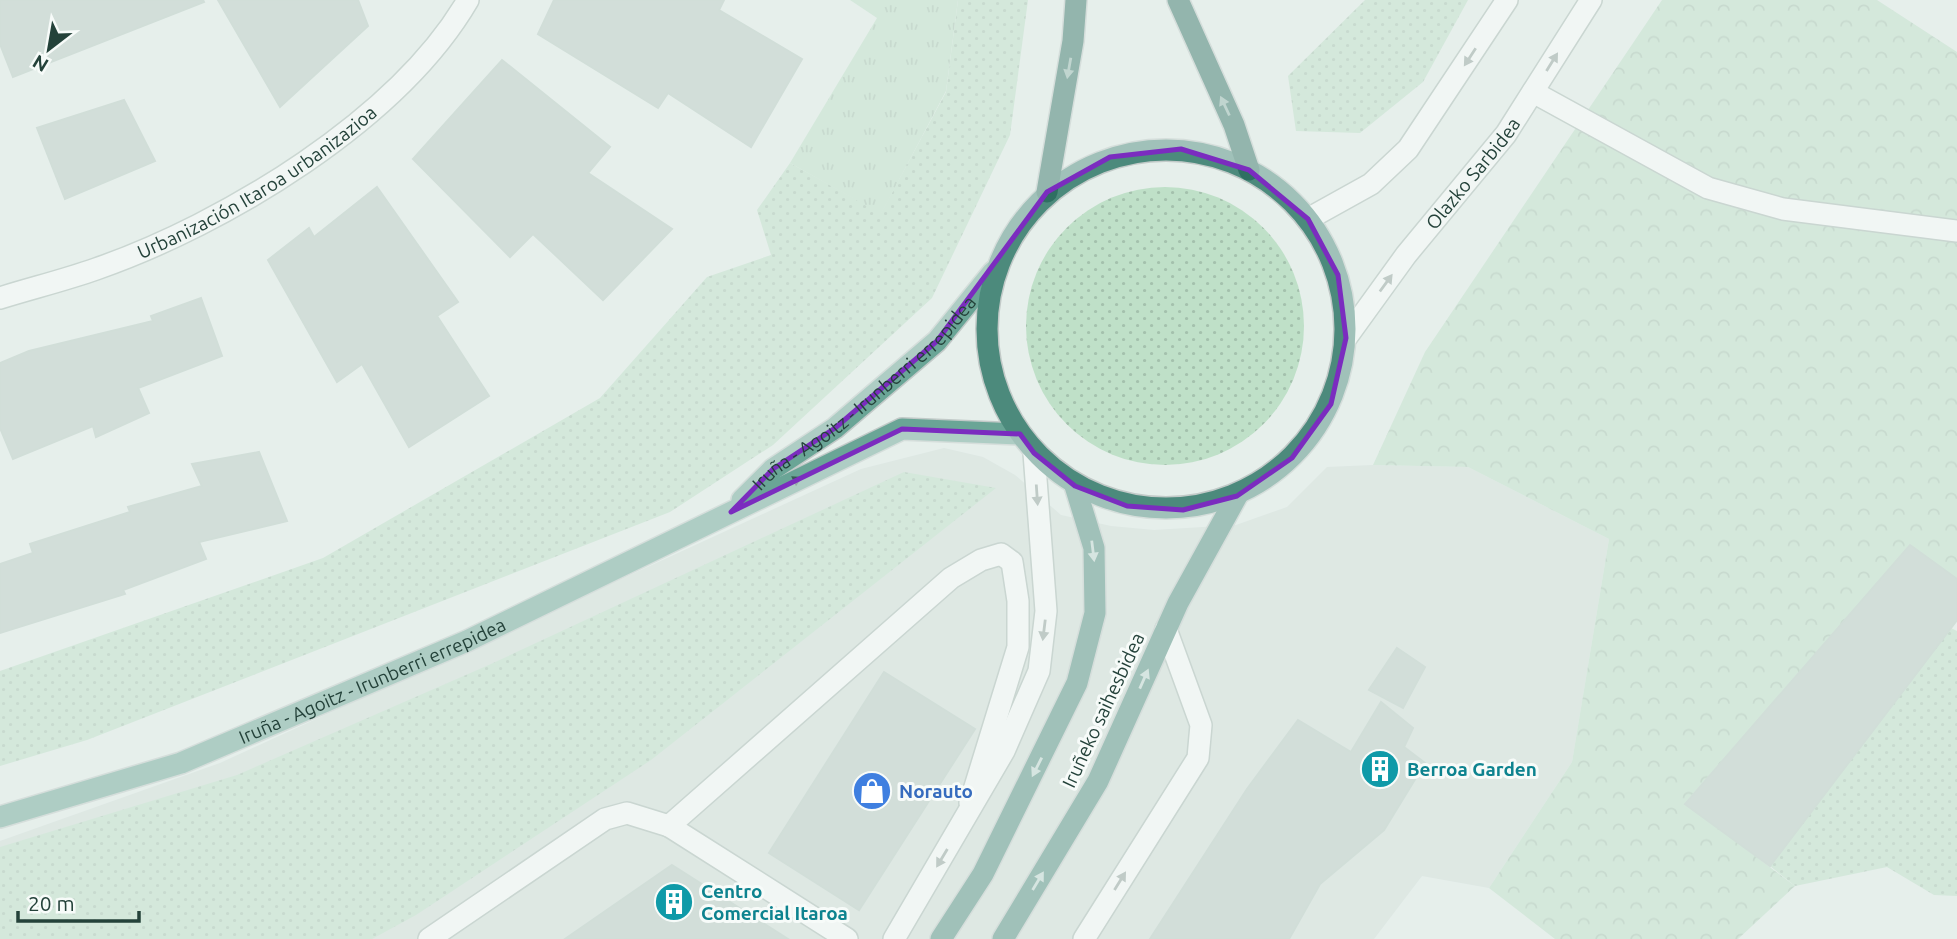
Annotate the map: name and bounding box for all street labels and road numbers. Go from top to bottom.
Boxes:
street label: Urbanización Itaroa urbanizazioa [134,101,381,263]
street label: Olazko Sarbidea [1421,114,1524,233]
street label: Iruña - Agoitz - Irunberri errepidea [747,291,980,495]
street label: Iruña - Agoitz - Irunberri errepidea [235,613,509,748]
street label: Iruñeko saihesbidea [1057,629,1149,791]

